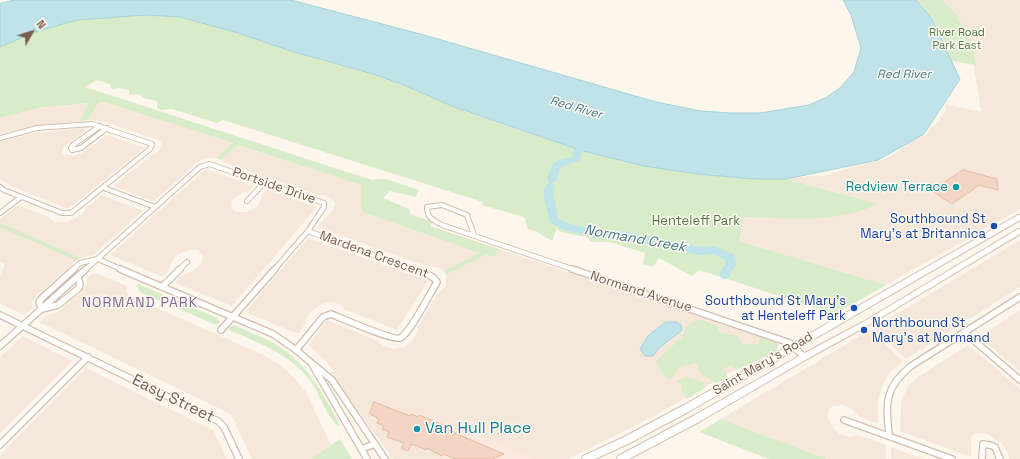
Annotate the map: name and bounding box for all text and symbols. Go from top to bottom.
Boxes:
north arrow [12,12,52,52]
text: N [34,17,49,32]
park label: River Road Park East [929,26,985,52]
water label: Red River [877,68,931,82]
water label: Red River [548,94,604,122]
street label: Portside Drive [230,164,318,208]
place label: Redview Terrace [846,179,948,195]
marker: Redview Terrace [951,182,961,192]
place label: Southbound St Mary's at Britannica [860,211,986,242]
park label: Henteleff Park [652,213,740,229]
marker: Southbound St Mary's at Britannica [989,221,999,231]
water label: Normand Creek [583,222,687,256]
street label: Mardena Crescent [317,228,431,282]
street label: Normand Avenue [588,268,694,316]
place label: Southbound St Mary's at Henteleff Park [705,293,846,324]
district label: NORMAND PARK [82,295,198,311]
marker: Southbound St Mary's at Henteleff Park [849,303,859,313]
place label: Northbound St Mary's at Normand [872,315,990,346]
marker: Northbound St Mary's at Normand [859,325,869,335]
street label: Saint Mary's Road [710,329,816,399]
street label: Easy Street [129,371,217,427]
place label: Van Hull Place [425,419,531,439]
marker: Van Hull Place [412,424,422,434]

